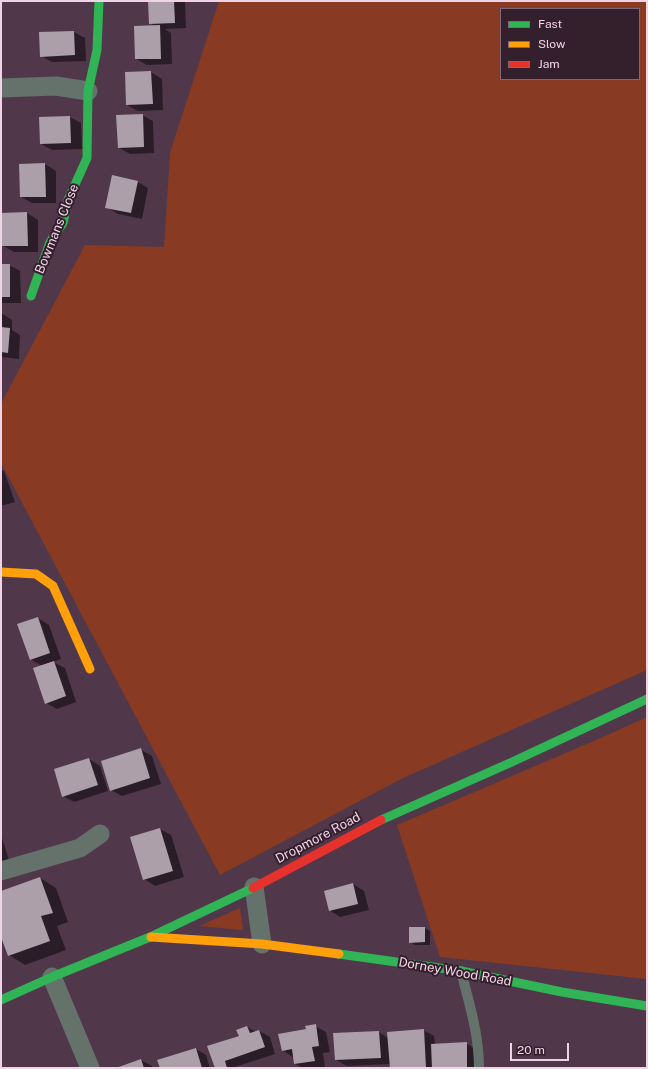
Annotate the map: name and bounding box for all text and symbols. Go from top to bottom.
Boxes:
legend [500,8,640,80]
text: Fast [538,17,562,31]
text: Slow [538,37,565,51]
text: Jam [538,57,560,71]
street label: Bowmans Close [32,182,82,276]
street label: Dropmore Road [273,809,363,867]
street label: Dorney Wood Road [397,954,513,990]
scale bar [512,1035,571,1061]
text: 20 m [517,1043,545,1057]

